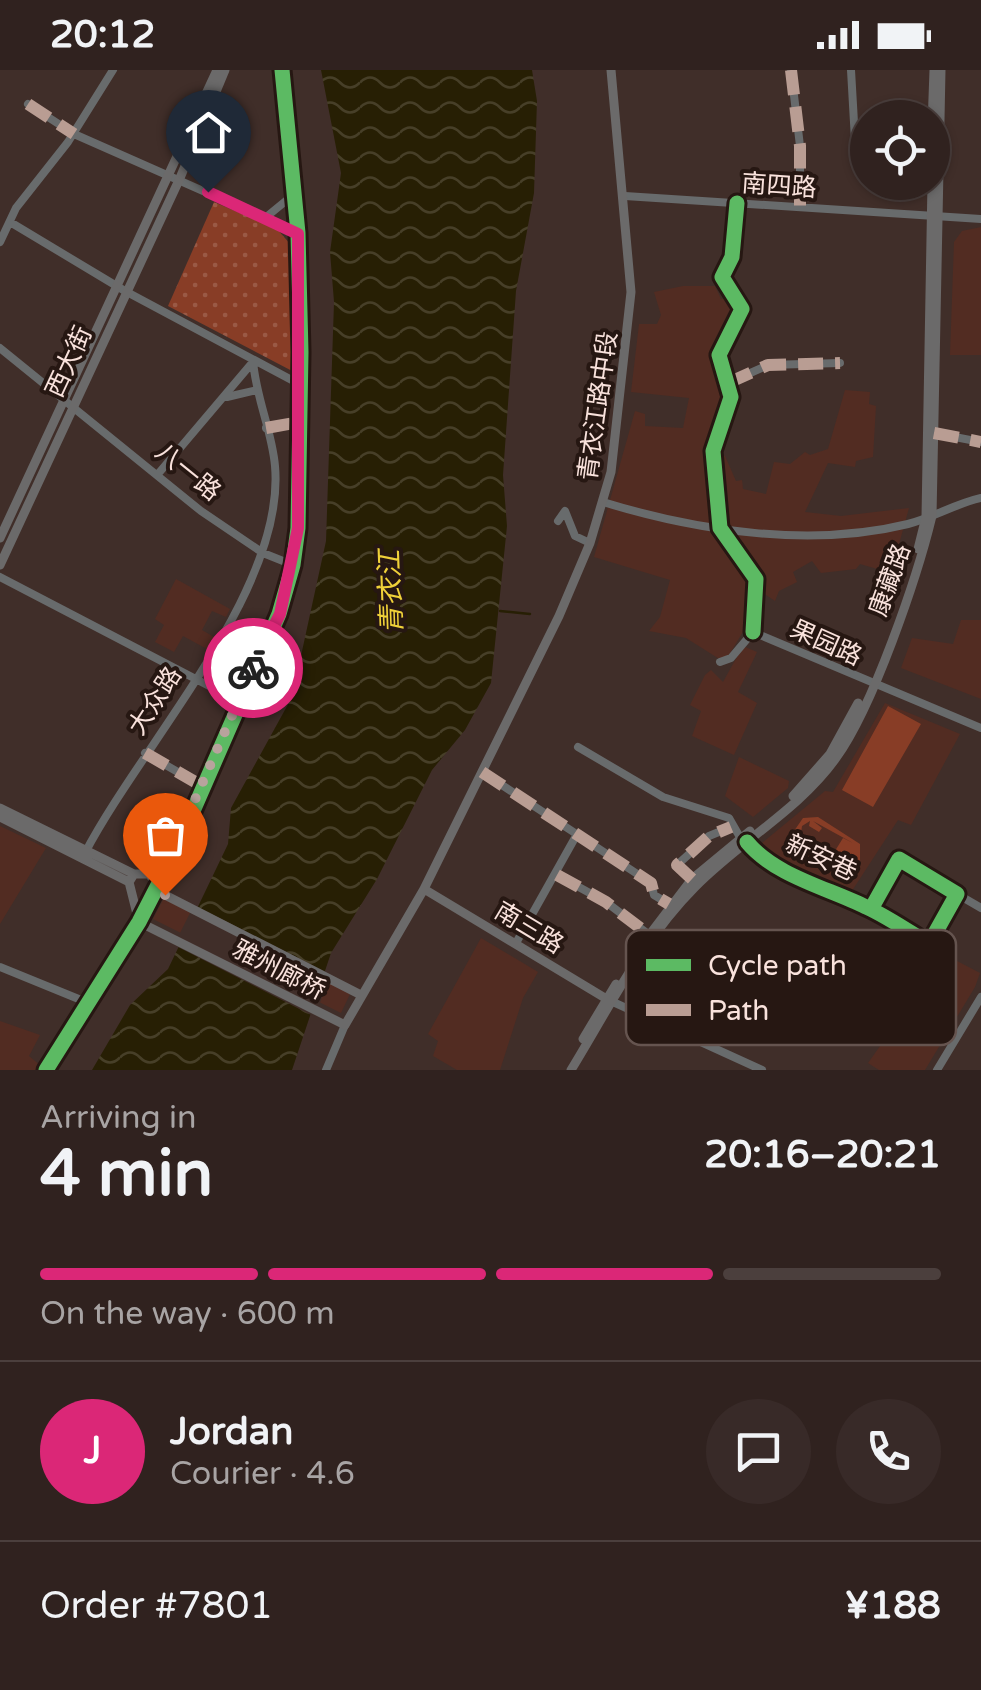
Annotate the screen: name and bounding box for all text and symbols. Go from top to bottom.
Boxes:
text: 20:12 [50,12,155,58]
pin [166,90,251,193]
map controls [850,100,950,200]
button: locate [850,100,950,200]
icon: home [181,105,236,160]
street label: 南四路 [741,168,817,204]
street label: 西大街 [40,322,98,402]
street label: 青衣江路中段 [573,330,623,482]
street label: 八一路 [149,437,227,507]
street label: 康藏路 [863,540,917,620]
water label: 青衣江 [372,546,409,635]
street label: 果园路 [786,614,866,672]
courier [203,618,303,718]
icon: bike [226,641,281,696]
street label: 大众路 [122,661,188,741]
pin [123,793,208,896]
icon: bag [138,808,193,863]
street label: 新安巷 [781,829,861,887]
street label: 南三路 [489,896,569,960]
legend [626,930,956,1045]
street label: 雅州廊桥 [228,934,330,1006]
text: Cycle path [708,949,847,983]
text: Path [708,994,769,1028]
text: Arriving in [40,1099,197,1137]
text: 20:16–20:21 [704,1132,941,1178]
text: 4 min [40,1135,213,1214]
text: On the way · 600 m [40,1295,335,1333]
button: chat [706,1399,811,1504]
button: phone [836,1399,941,1504]
text: Jordan [170,1409,293,1455]
text: J [84,1428,101,1474]
text: Courier · 4.6 [170,1455,355,1493]
text: Order #7801 [40,1583,273,1629]
text: ¥188 [844,1583,941,1629]

